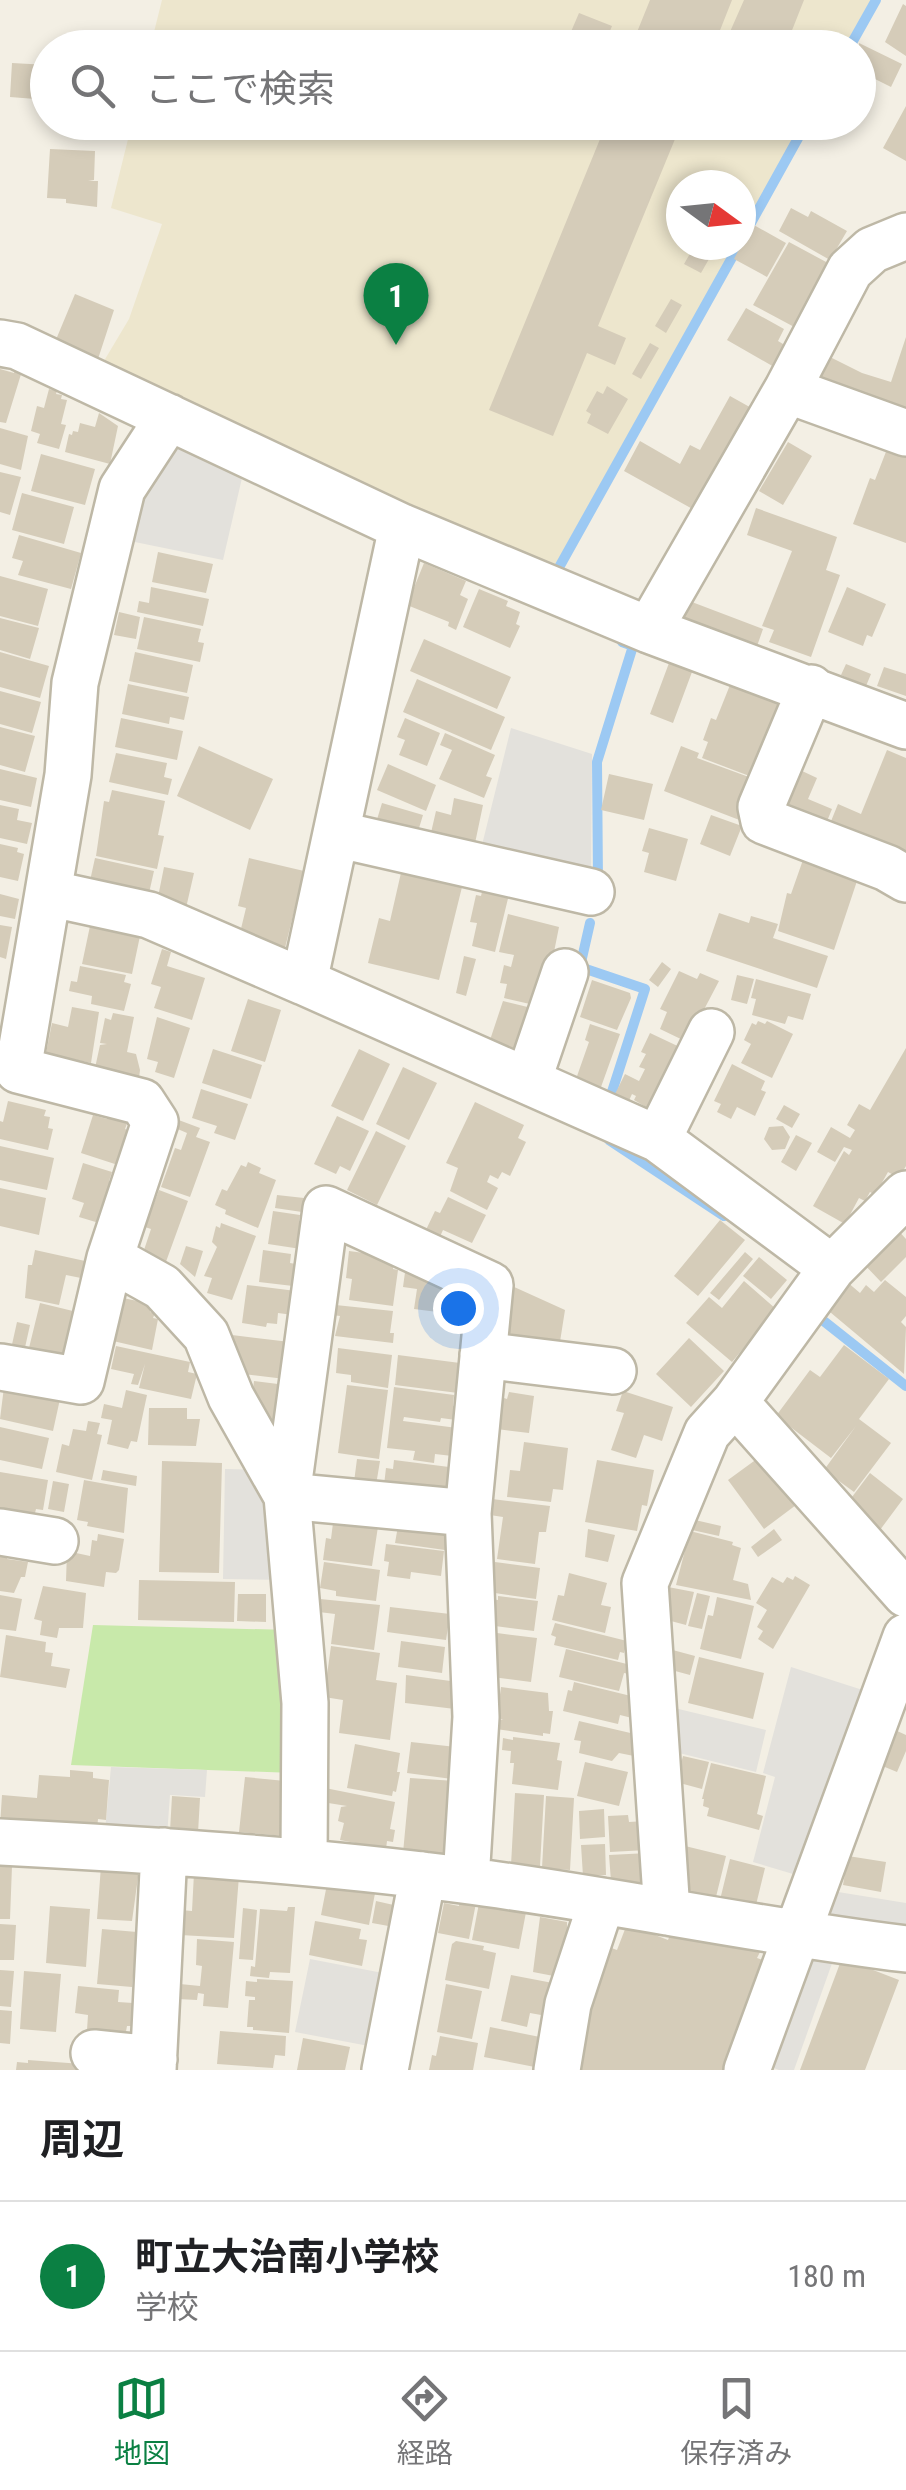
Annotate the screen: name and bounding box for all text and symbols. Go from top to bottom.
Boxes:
search box [30,30,876,140]
icon: search [65,58,120,113]
text: ここで検索 [145,67,335,111]
north arrow [666,170,756,260]
pin: 1 [364,262,428,345]
your location [433,1283,484,1334]
text: 周辺 [40,2115,124,2164]
text: 町立大治南小学校 [135,2235,439,2279]
text: 1 [64,2257,81,2295]
text: 180 m [787,2257,866,2295]
text: 学校 [135,2288,199,2326]
tab: 地図 [114,2371,170,2471]
tab: 経路 [397,2371,453,2471]
tab: 保存済み [680,2371,792,2471]

